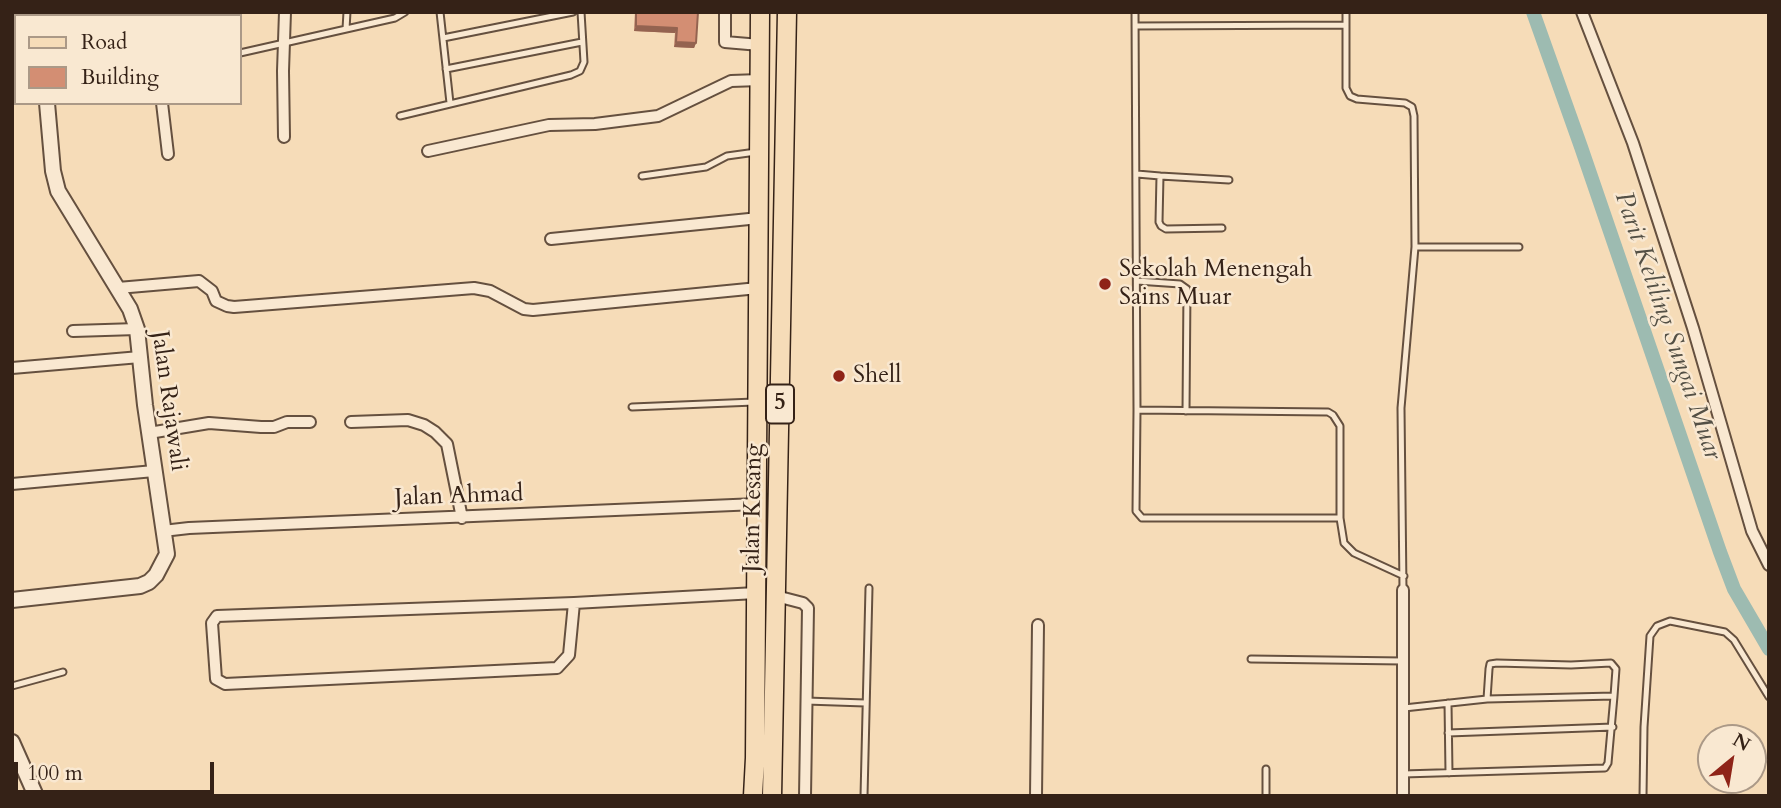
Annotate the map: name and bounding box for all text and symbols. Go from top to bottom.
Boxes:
legend [14,14,242,105]
text: Road [81,28,127,57]
text: Building [81,63,159,92]
water label: Parit Keliling Sungai Muar [1606,188,1728,464]
place label: Sekolah Menengah Sains Muar [1119,256,1313,312]
marker: Sekolah Menengah Sains Muar [1097,276,1113,292]
street label: Jalan Rajawali [144,329,192,473]
place label: Shell [853,362,901,390]
marker: Shell [831,368,847,384]
road number: 5 [766,384,794,424]
street label: Jalan Kesang [738,443,770,573]
street label: Jalan Ahmad [394,480,524,514]
north arrow [1697,724,1767,794]
text: N [1728,727,1755,758]
scale bar [18,748,217,792]
text: 100 m [27,759,83,788]

